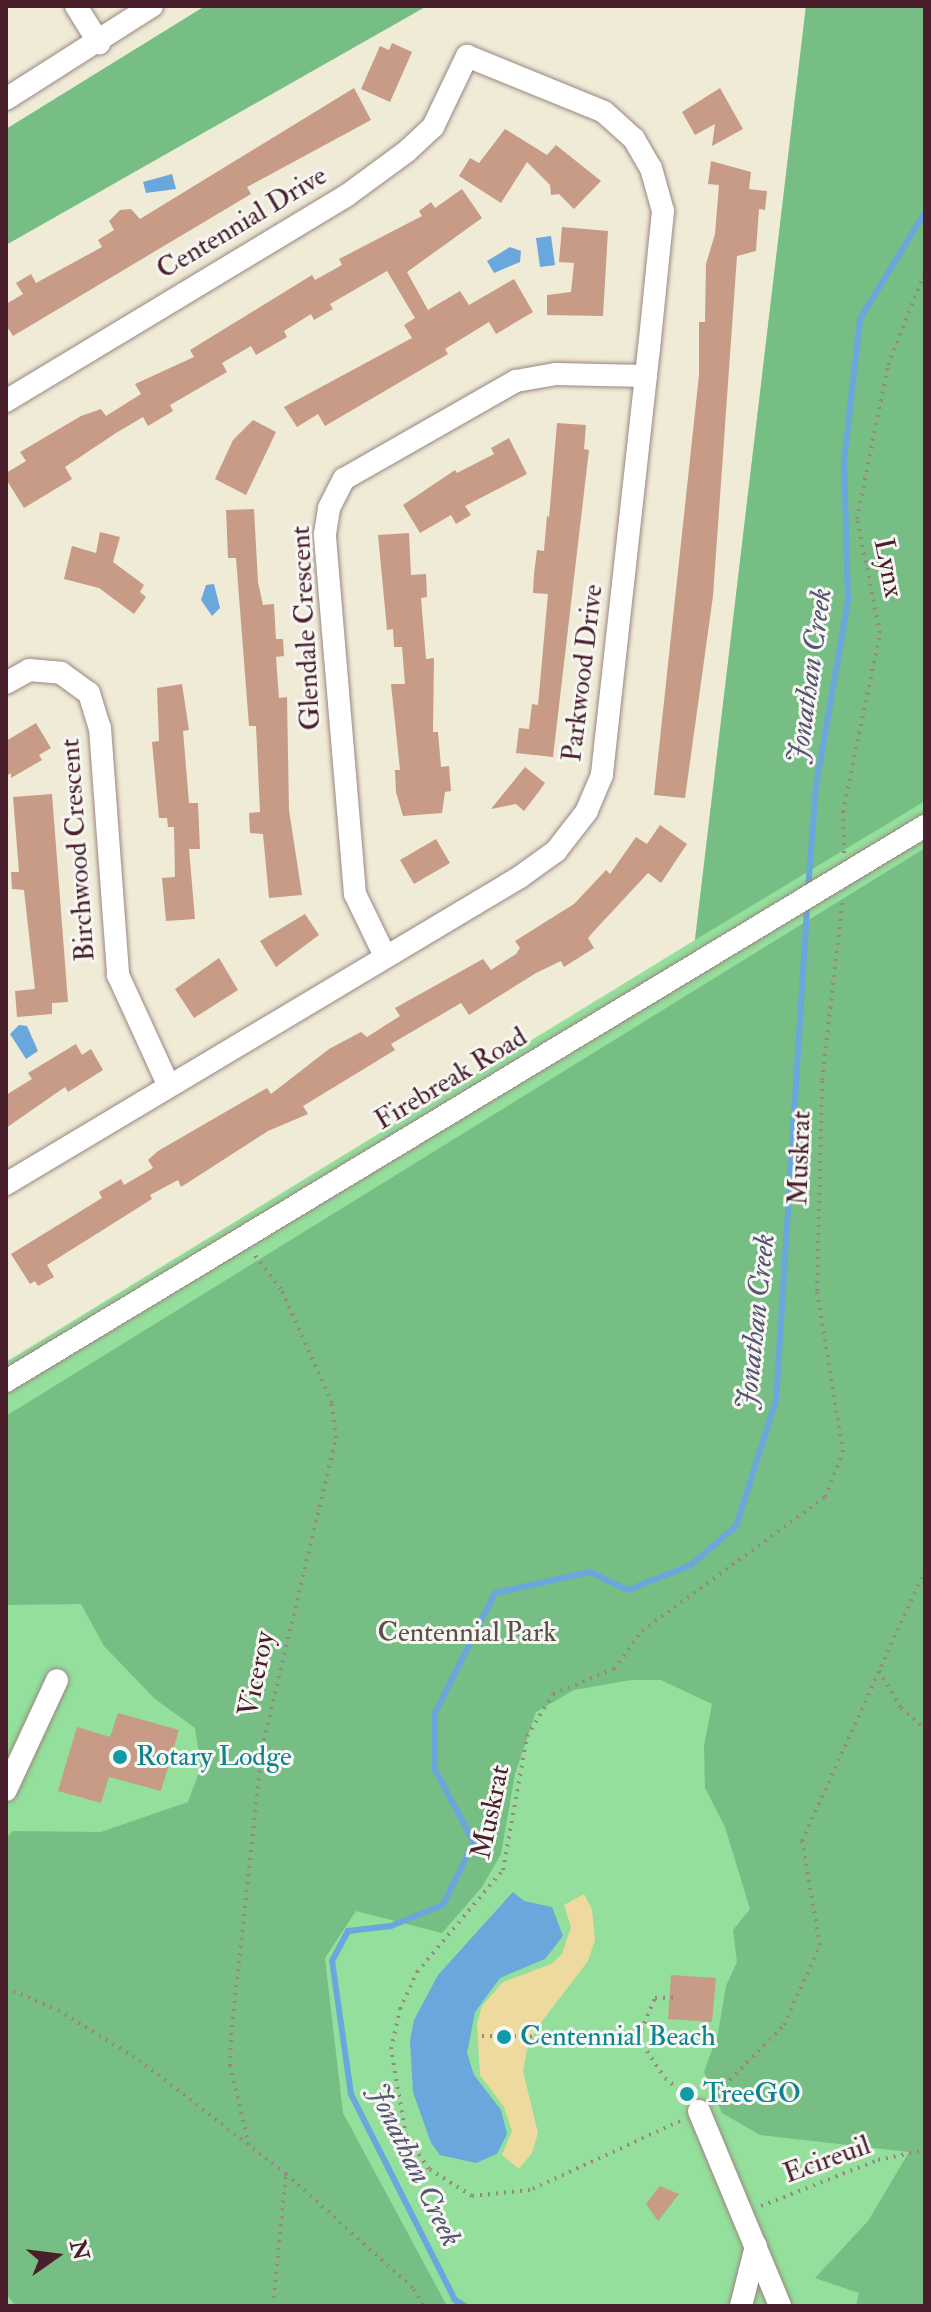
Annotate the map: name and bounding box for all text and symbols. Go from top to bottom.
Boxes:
street label: Centennial Drive [151,159,333,287]
street label: Glendale Crescent [284,525,328,731]
street label: Lynx [866,536,910,600]
street label: Parkwood Drive [555,582,611,764]
water label: Jonathan Creek [780,586,840,766]
street label: Birchwood Crescent [53,737,103,963]
street label: Firebreak Road [369,1020,533,1138]
street label: Muskrat [782,1110,818,1206]
water label: Jonathan Creek [729,1232,783,1412]
park label: Centennial Park [377,1616,557,1650]
street label: Viceroy [232,1628,282,1720]
place label: Rotary Lodge [136,1740,292,1774]
marker: Rotary Lodge [111,1748,129,1766]
street label: Muskrat [465,1762,517,1862]
place label: Centennial Beach [520,2020,716,2054]
marker: Centennial Beach [495,2028,513,2046]
water label: Jonathan Creek [359,2077,469,2253]
place label: TreeGO [703,2077,801,2111]
marker: TreeGO [678,2085,696,2103]
street label: Ecireuil [779,2129,875,2191]
north arrow [16,2216,96,2296]
text: N [63,2237,95,2263]

